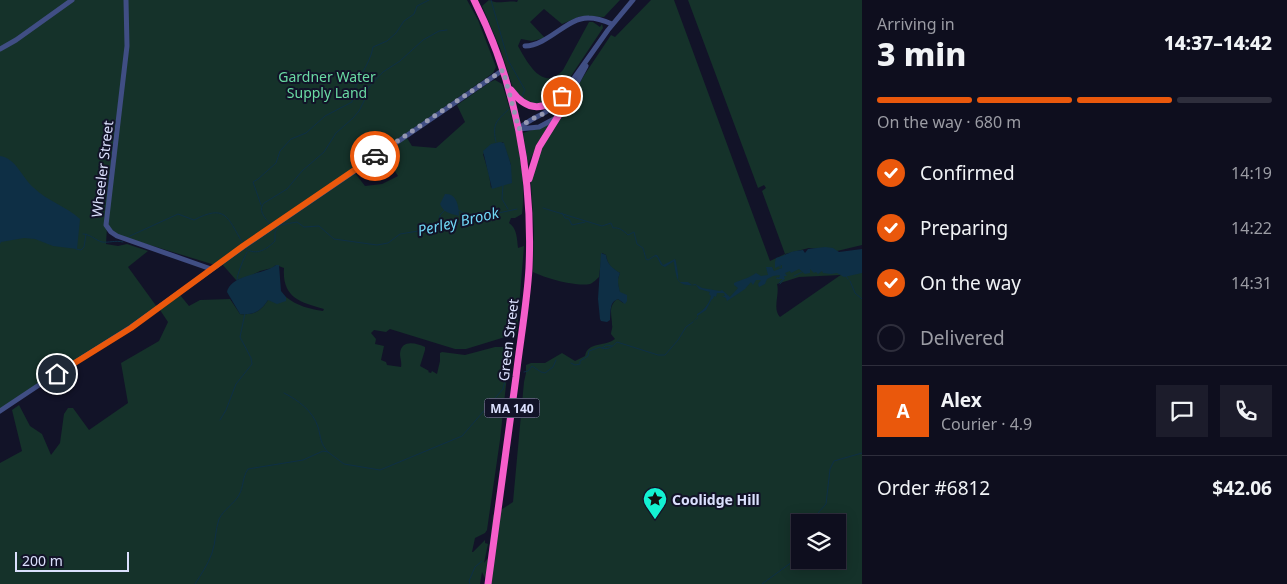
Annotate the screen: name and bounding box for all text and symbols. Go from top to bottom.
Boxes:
text: Arriving in [877,13,955,35]
text: 14:37–14:42 [1164,30,1272,56]
text: 3 min [877,32,966,75]
park label: Gardner Water Supply Land [278,67,376,102]
pin [541,75,583,117]
icon: bag [548,82,576,110]
text: On the way · 680 m [877,111,1021,133]
street label: Wheeler Street [87,119,117,219]
courier [350,131,400,181]
icon: car [361,142,389,170]
icon: check [877,159,905,187]
text: Confirmed [920,160,1015,186]
text: 14:19 [1231,162,1272,184]
water label: Perley Brook [415,202,501,240]
icon: check [877,214,905,242]
text: Preparing [920,215,1008,241]
text: 14:22 [1231,217,1272,239]
icon: check [877,269,905,297]
text: On the way [920,270,1021,296]
text: 14:31 [1231,272,1272,294]
street label: Green Street [494,298,522,382]
text: Delivered [920,325,1005,351]
pin [36,353,78,395]
icon: home [43,360,71,388]
button: chat [1156,385,1208,437]
button: phone [1220,385,1272,437]
text: Alex [941,387,982,413]
road number: MA 140 [484,398,540,418]
text: A [896,398,910,424]
text: Courier · 4.9 [941,413,1032,435]
text: Order #6812 [877,475,990,501]
text: $42.06 [1212,475,1272,501]
place icon: Coolidge Hill [642,486,668,520]
place label: Coolidge Hill [672,490,760,509]
map controls [791,514,846,569]
button: layers [791,514,846,569]
scale bar [15,549,129,572]
text: 200 m [22,551,63,570]

